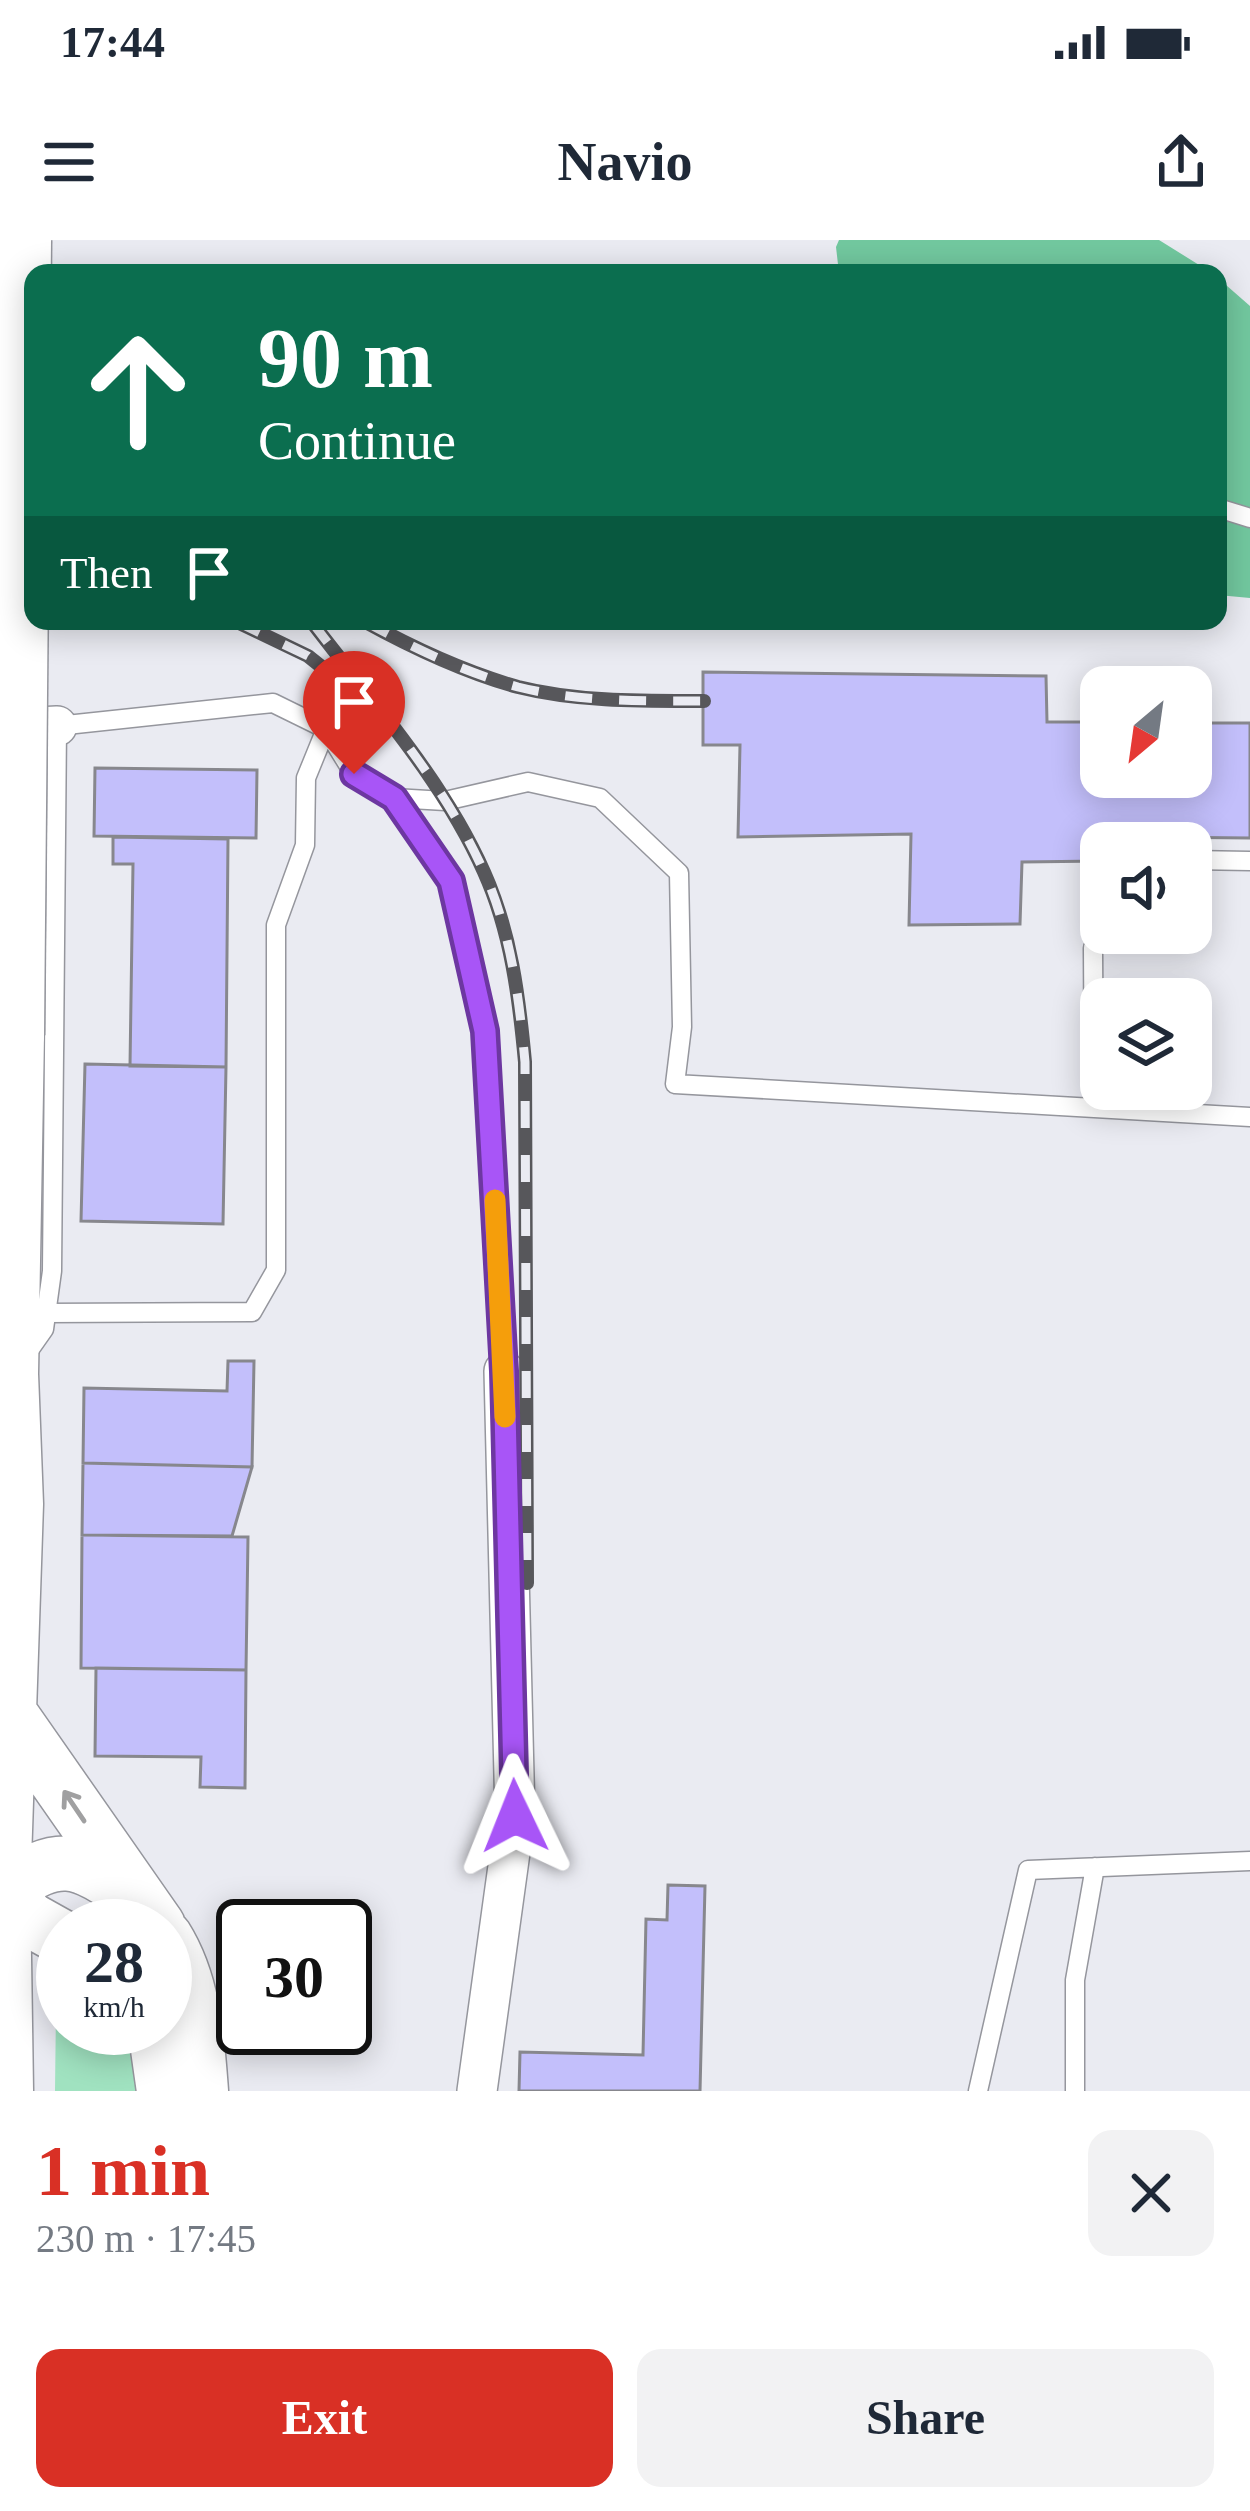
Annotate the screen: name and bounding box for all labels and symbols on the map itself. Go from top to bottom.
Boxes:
pin [303,651,405,774]
north arrow [1080,666,1212,798]
position arrow [452,1753,578,1879]
one-way arrow [62,1789,87,1823]
speed limit sign: 30 [216,1899,372,2055]

